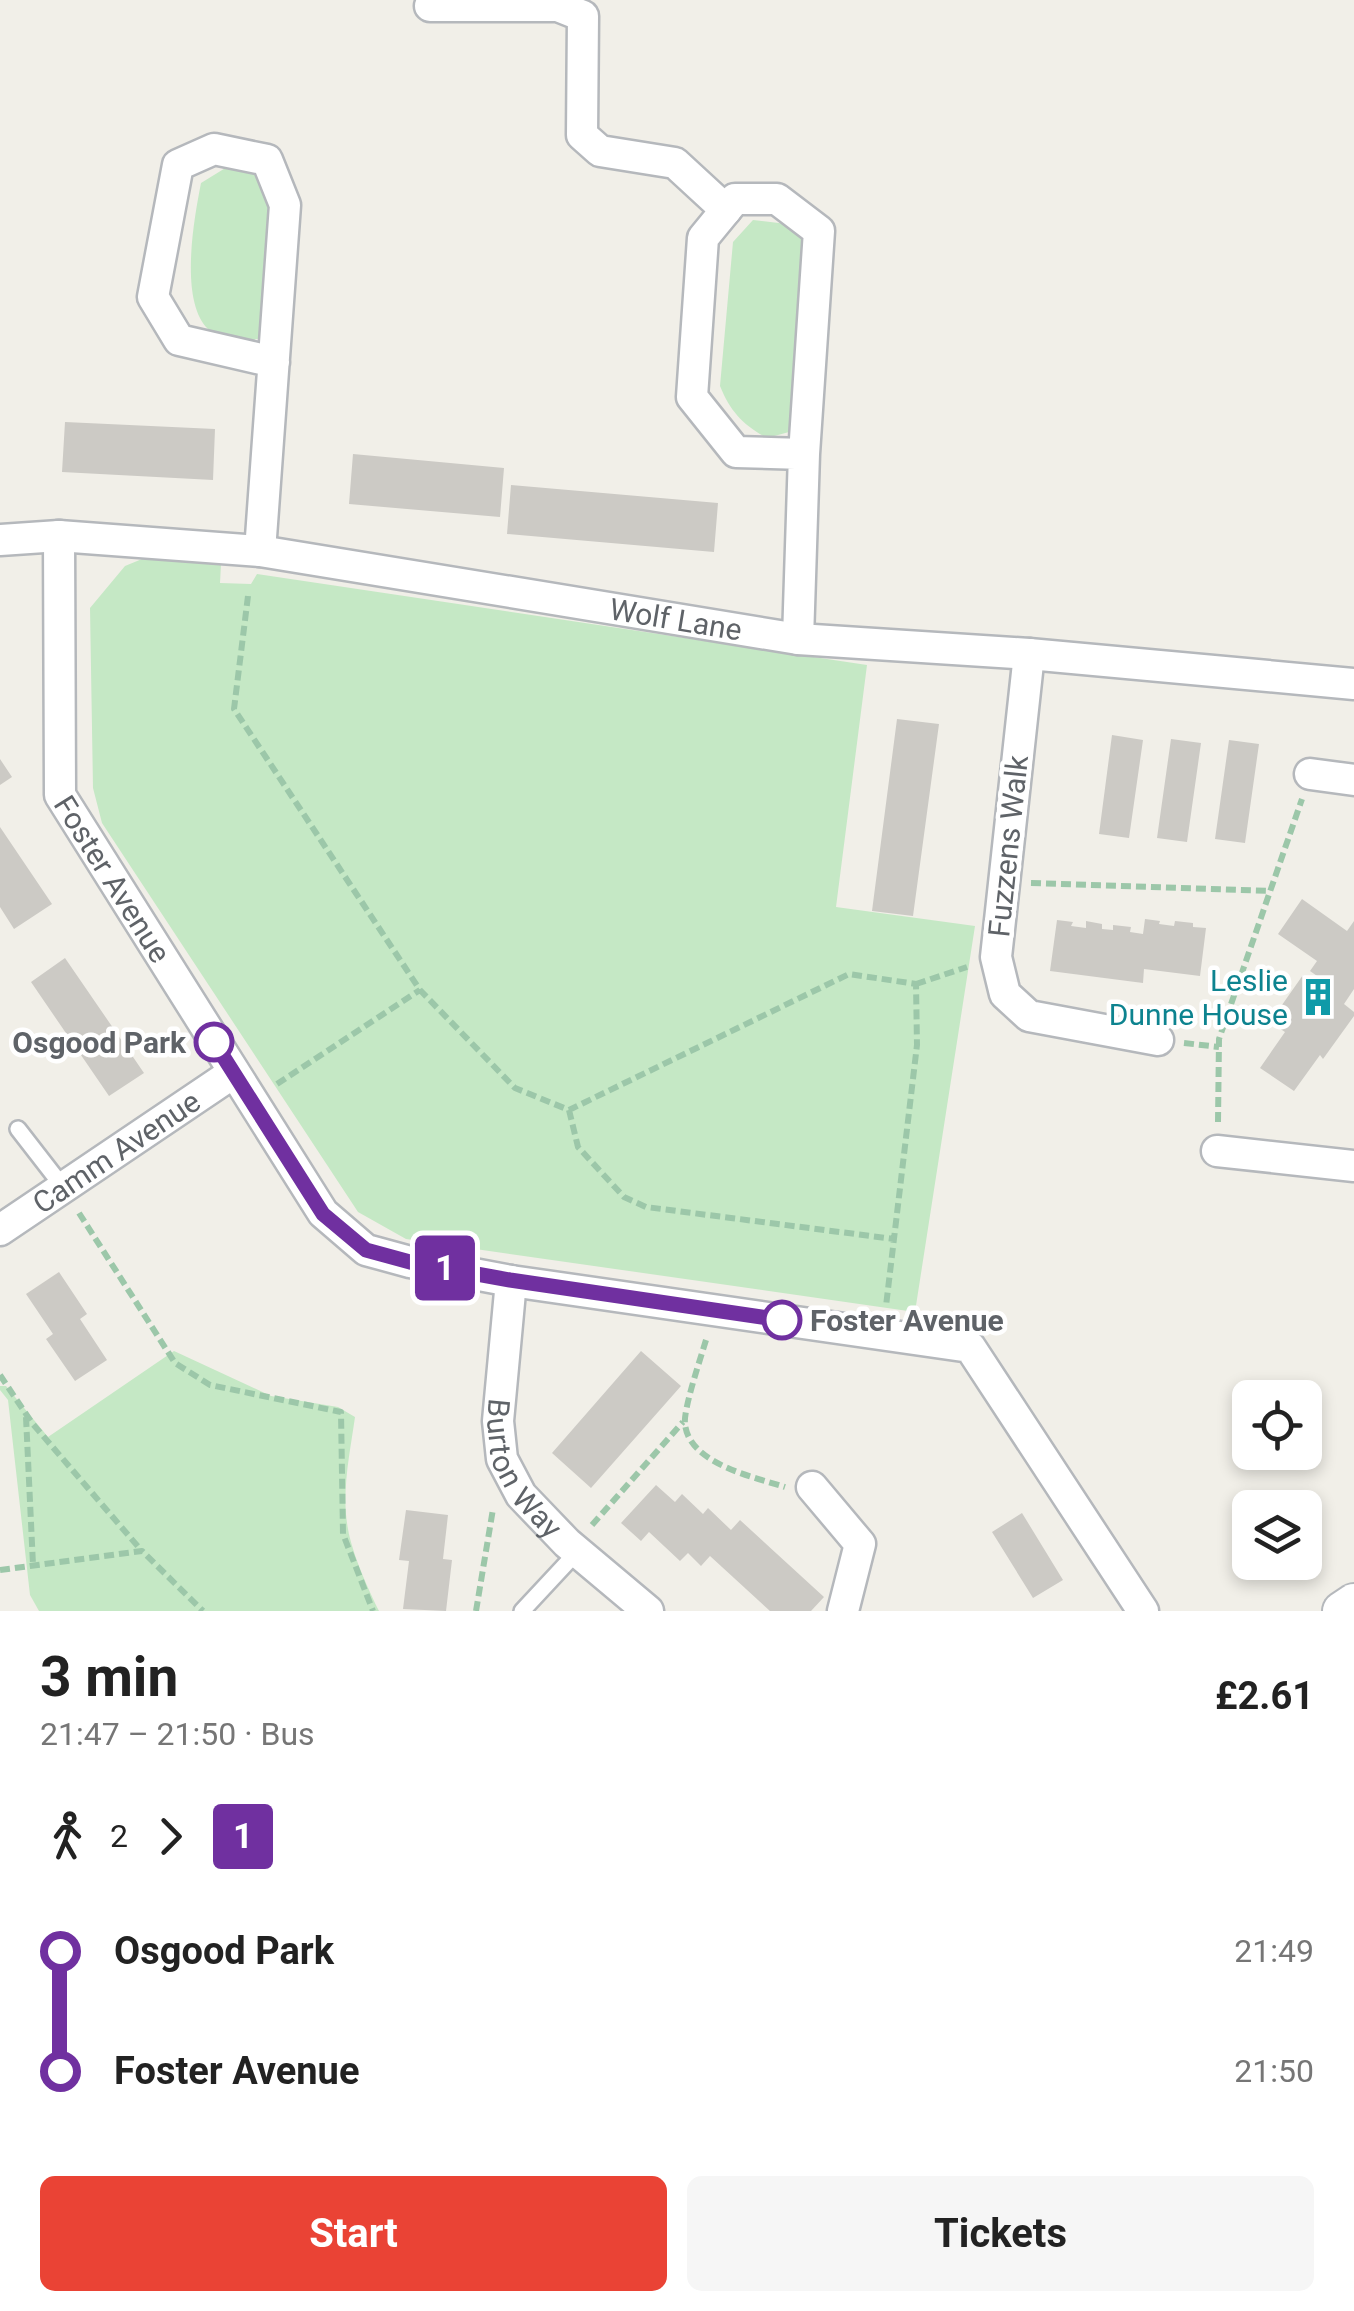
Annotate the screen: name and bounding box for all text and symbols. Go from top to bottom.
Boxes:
street label: Wolf Lane [607,591,744,647]
street label: Fuzzens Walk [981,753,1035,939]
street label: Foster Avenue [47,789,178,969]
place label: Leslie Dunne House [1109,963,1288,1032]
building icon: Leslie Dunne House [1297,976,1339,1018]
marker: Osgood Park [195,1023,233,1061]
place label: Osgood Park [12,1025,187,1060]
street label: Camm Avenue [26,1083,206,1221]
line badge: 1 [412,1236,478,1300]
text: 1 [435,1248,455,1289]
marker: Foster Avenue [763,1301,801,1339]
place label: Foster Avenue [810,1303,1004,1338]
map controls [1232,1380,1322,1580]
button: locate [1232,1380,1322,1470]
street label: Burton Way [480,1397,570,1545]
button: layers [1232,1490,1322,1580]
text: 3 min [40,1645,178,1709]
text: £2.61 [1215,1674,1314,1718]
text: 21:47 – 21:50 · Bus [40,1715,315,1753]
icon: walk [40,1809,95,1864]
icon: forward [143,1809,198,1864]
text: 1 [233,1816,253,1857]
text: 2 [110,1817,128,1855]
text: Osgood Park [114,1929,334,1973]
text: 21:49 [1234,1932,1314,1970]
text: Foster Avenue [114,2049,359,2093]
text: 21:50 [1234,2052,1314,2090]
button: Start [40,2176,667,2291]
button: Tickets [687,2176,1314,2291]

